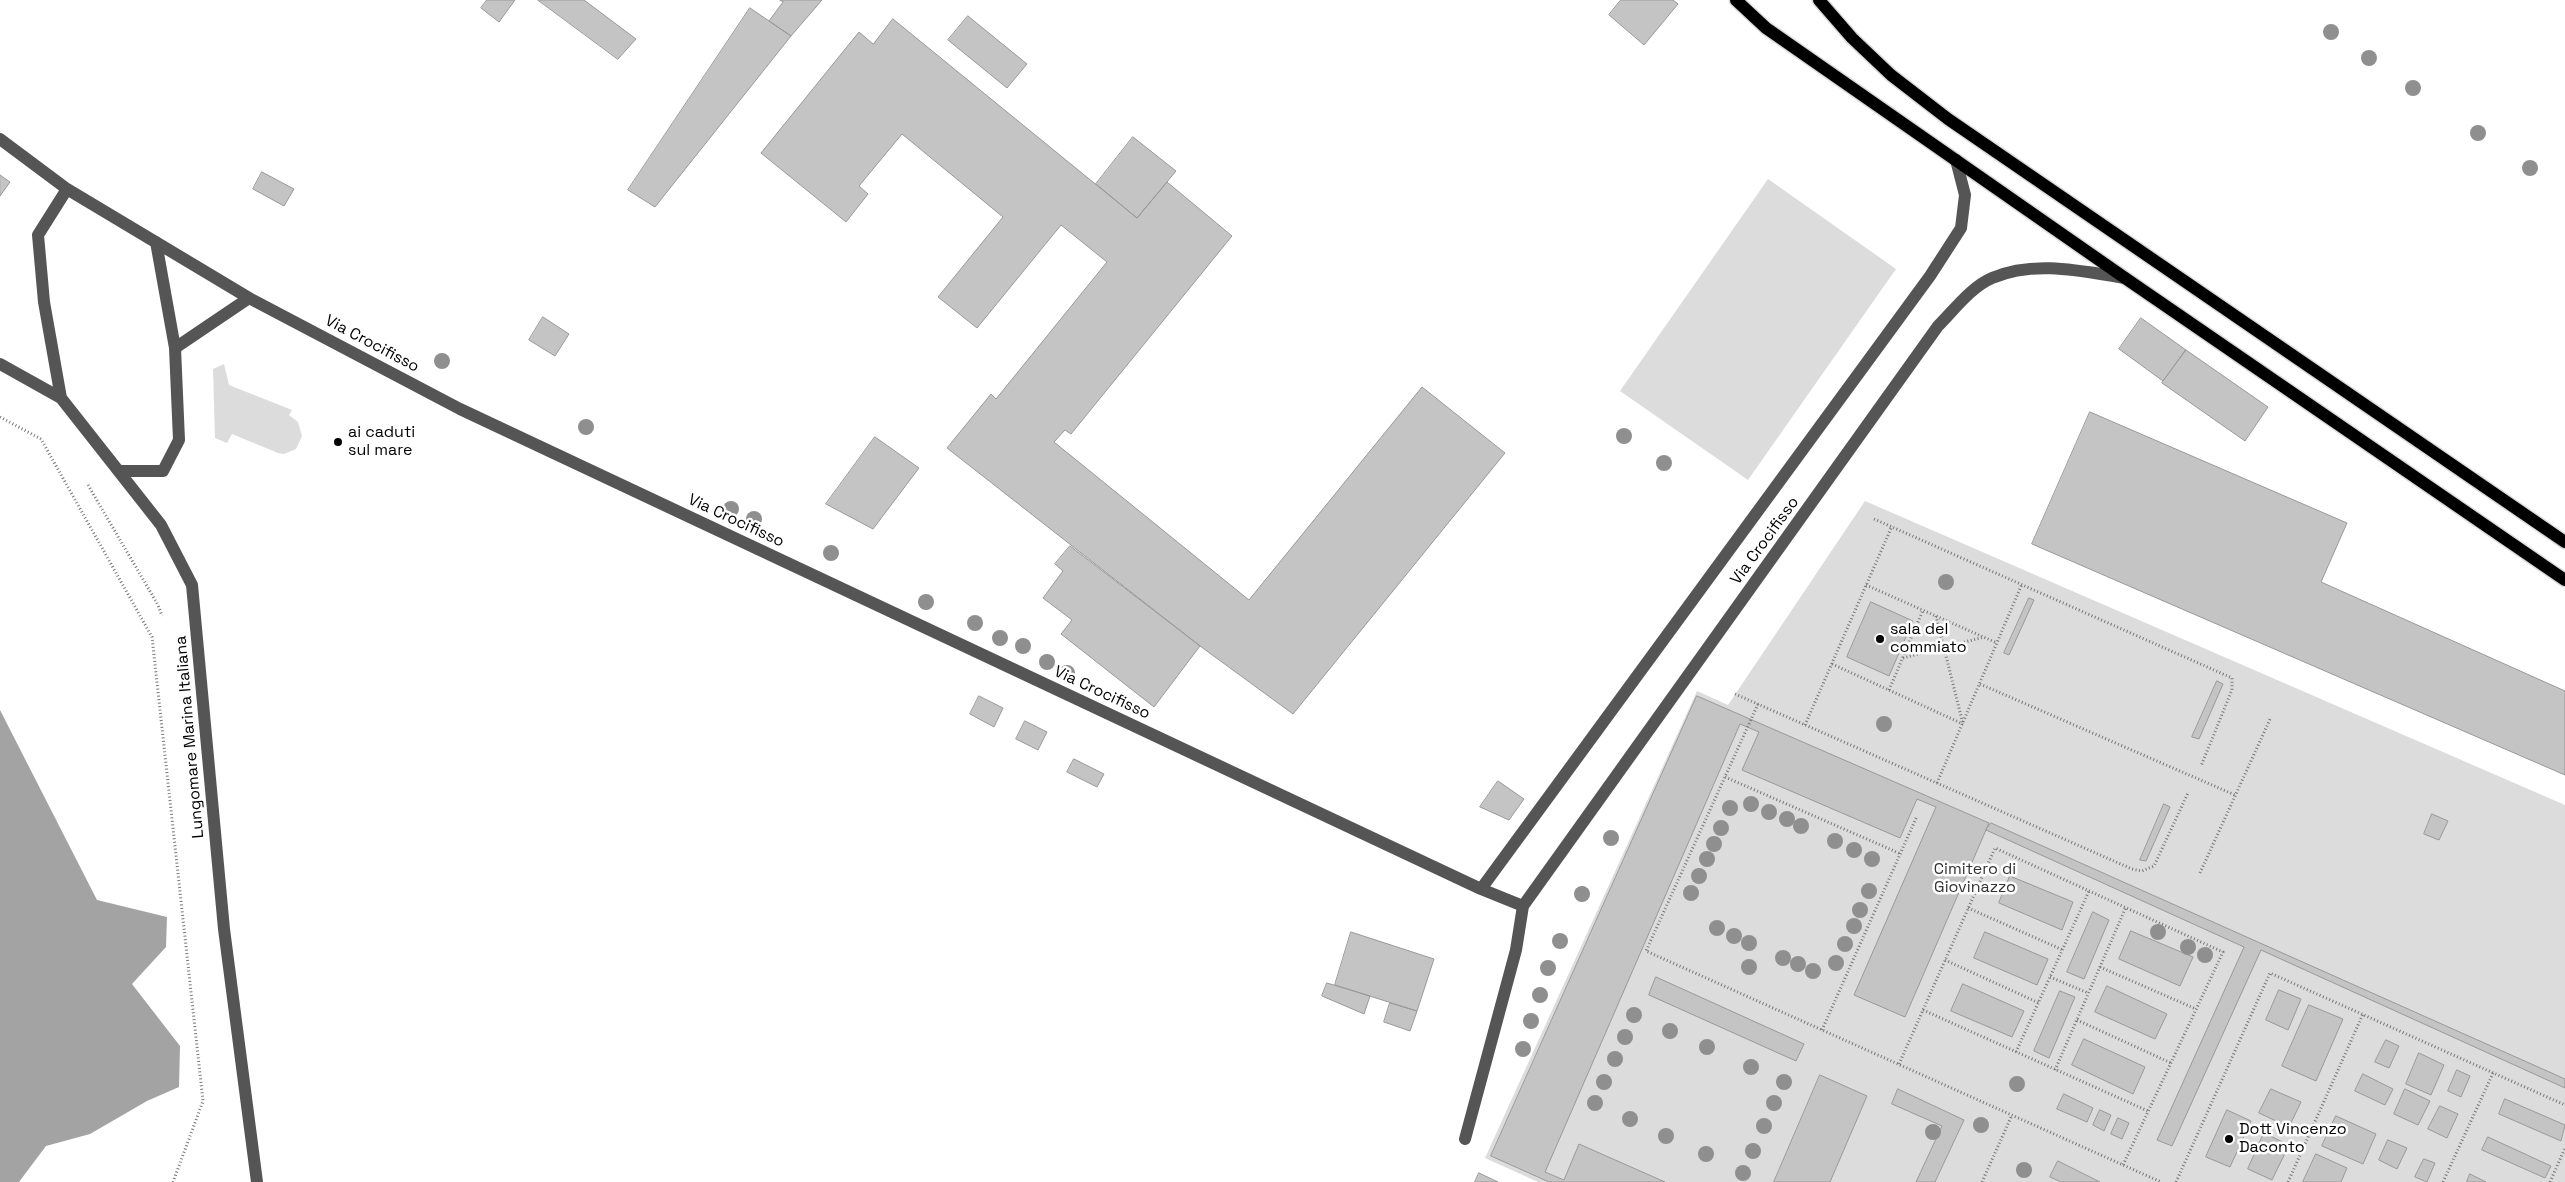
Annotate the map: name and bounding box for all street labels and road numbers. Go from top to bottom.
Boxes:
street label: Via Crocifisso [322,311,422,377]
street label: Via Crocifisso [685,490,787,552]
street label: Via Crocifisso [1727,493,1803,589]
street label: Lungomare Marina Italiana [172,635,208,839]
street label: Via Crocifisso [1051,662,1153,724]

